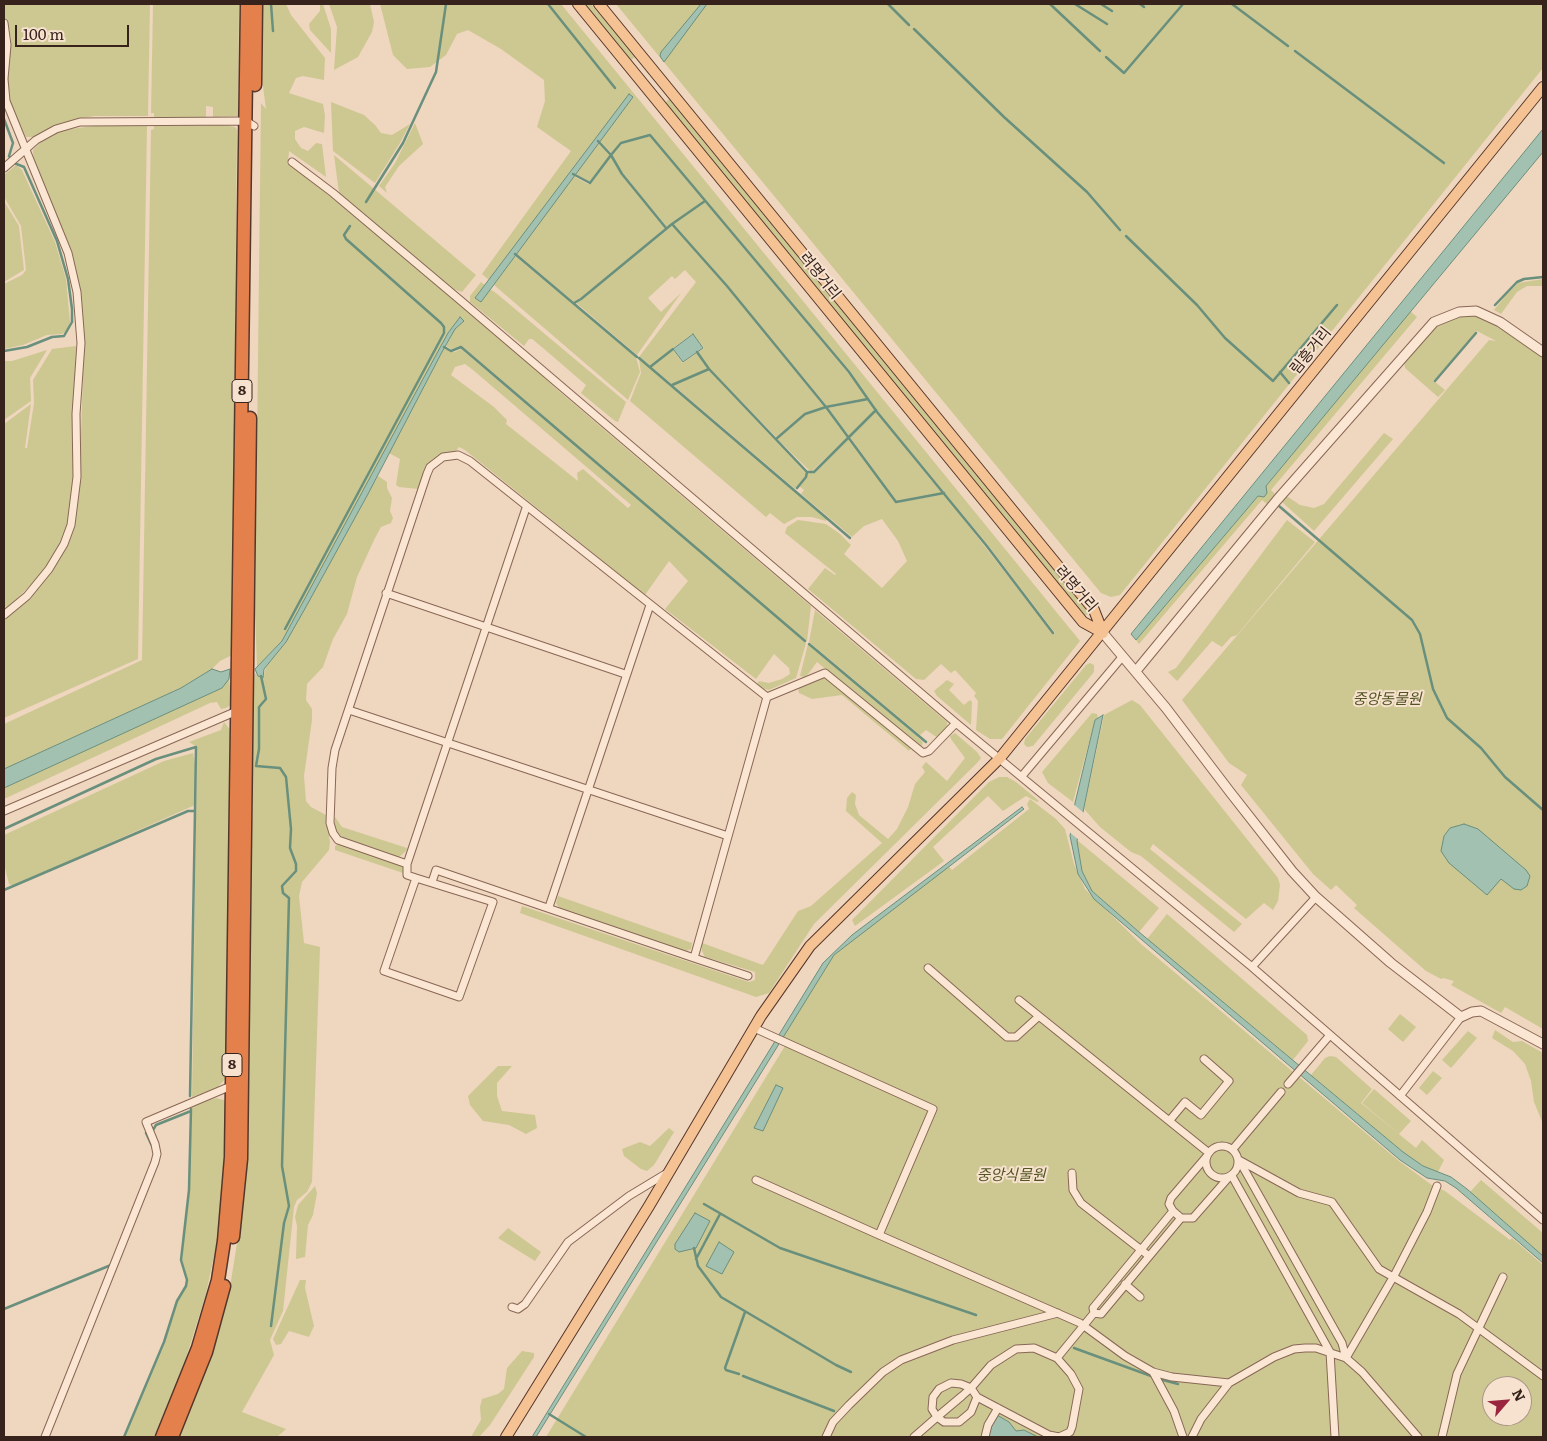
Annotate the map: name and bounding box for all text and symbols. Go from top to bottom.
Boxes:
scale bar [18,15,131,47]
text: 100 m [23,22,64,45]
street label: 려명거리 [796,249,844,303]
street label: 림흥거리 [1287,324,1335,378]
road number: 8 [232,380,252,402]
street label: 려명거리 [1051,562,1101,616]
park label: 중앙동물원 [1353,691,1421,709]
road number: 8 [222,1054,242,1076]
park label: 중앙식물원 [977,1167,1045,1185]
north arrow [1482,1376,1532,1426]
text: N [1508,1385,1531,1404]

